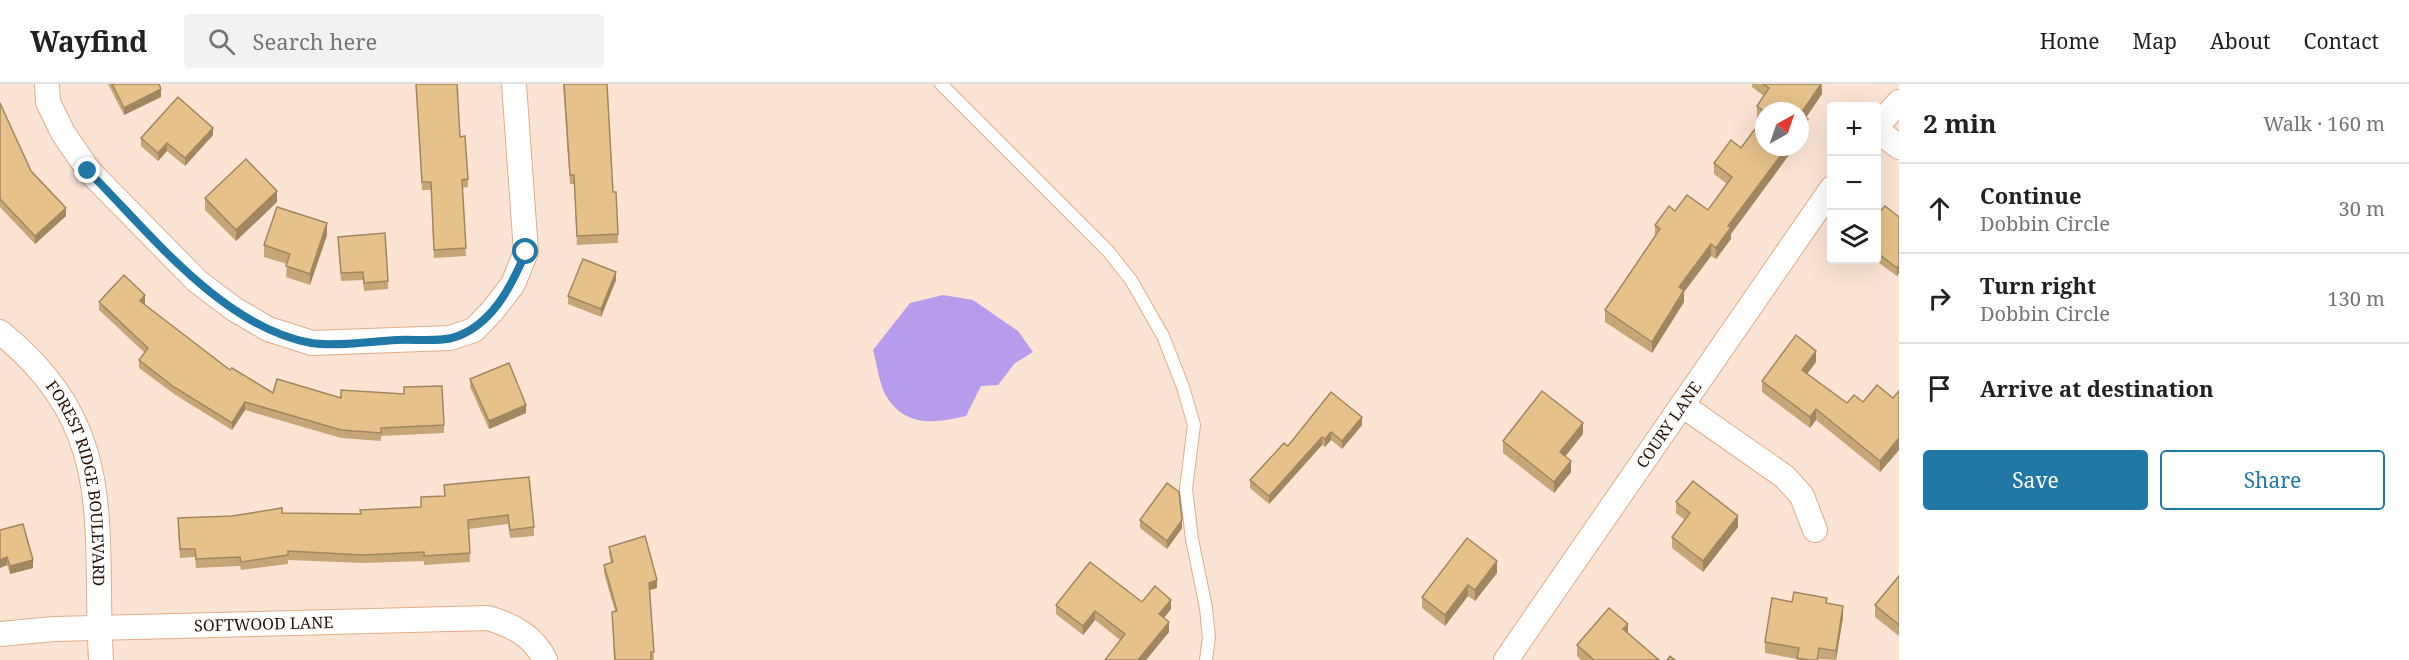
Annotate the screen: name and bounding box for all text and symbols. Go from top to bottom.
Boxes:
search box [184,14,604,68]
text: Wayfind [30,22,148,60]
icon: search [205,25,238,58]
text: Search here [253,26,377,56]
text: Home [2040,27,2100,55]
text: Map [2133,27,2177,55]
text: About [2210,27,2271,55]
text: Contact [2304,27,2379,55]
north arrow [1755,102,1809,156]
map controls [1827,102,1881,264]
button: + [1827,102,1881,156]
text: 2 min [1923,105,1997,141]
text: Walk · 160 m [2263,110,2385,137]
button: − [1827,156,1881,210]
route end [74,157,100,183]
text: Continue [1980,180,2082,210]
icon: ahead [1923,192,1956,225]
text: 30 m [2339,195,2385,222]
button: layers [1827,210,1881,264]
text: Dobbin Circle [1980,210,2110,237]
route start [512,238,538,264]
text: Turn right [1980,270,2096,300]
icon: right [1923,282,1956,315]
text: 130 m [2327,285,2385,312]
text: Dobbin Circle [1980,300,2110,327]
icon: arrive [1923,372,1956,405]
text: Arrive at destination [1980,373,2214,403]
street label: FOREST RIDGE BOULEVARD [41,376,110,586]
street label: COURY LANE [1631,377,1706,472]
button: Save [1923,450,2148,510]
button: Share [2160,450,2385,510]
street label: SOFTWOOD LANE [194,611,334,636]

